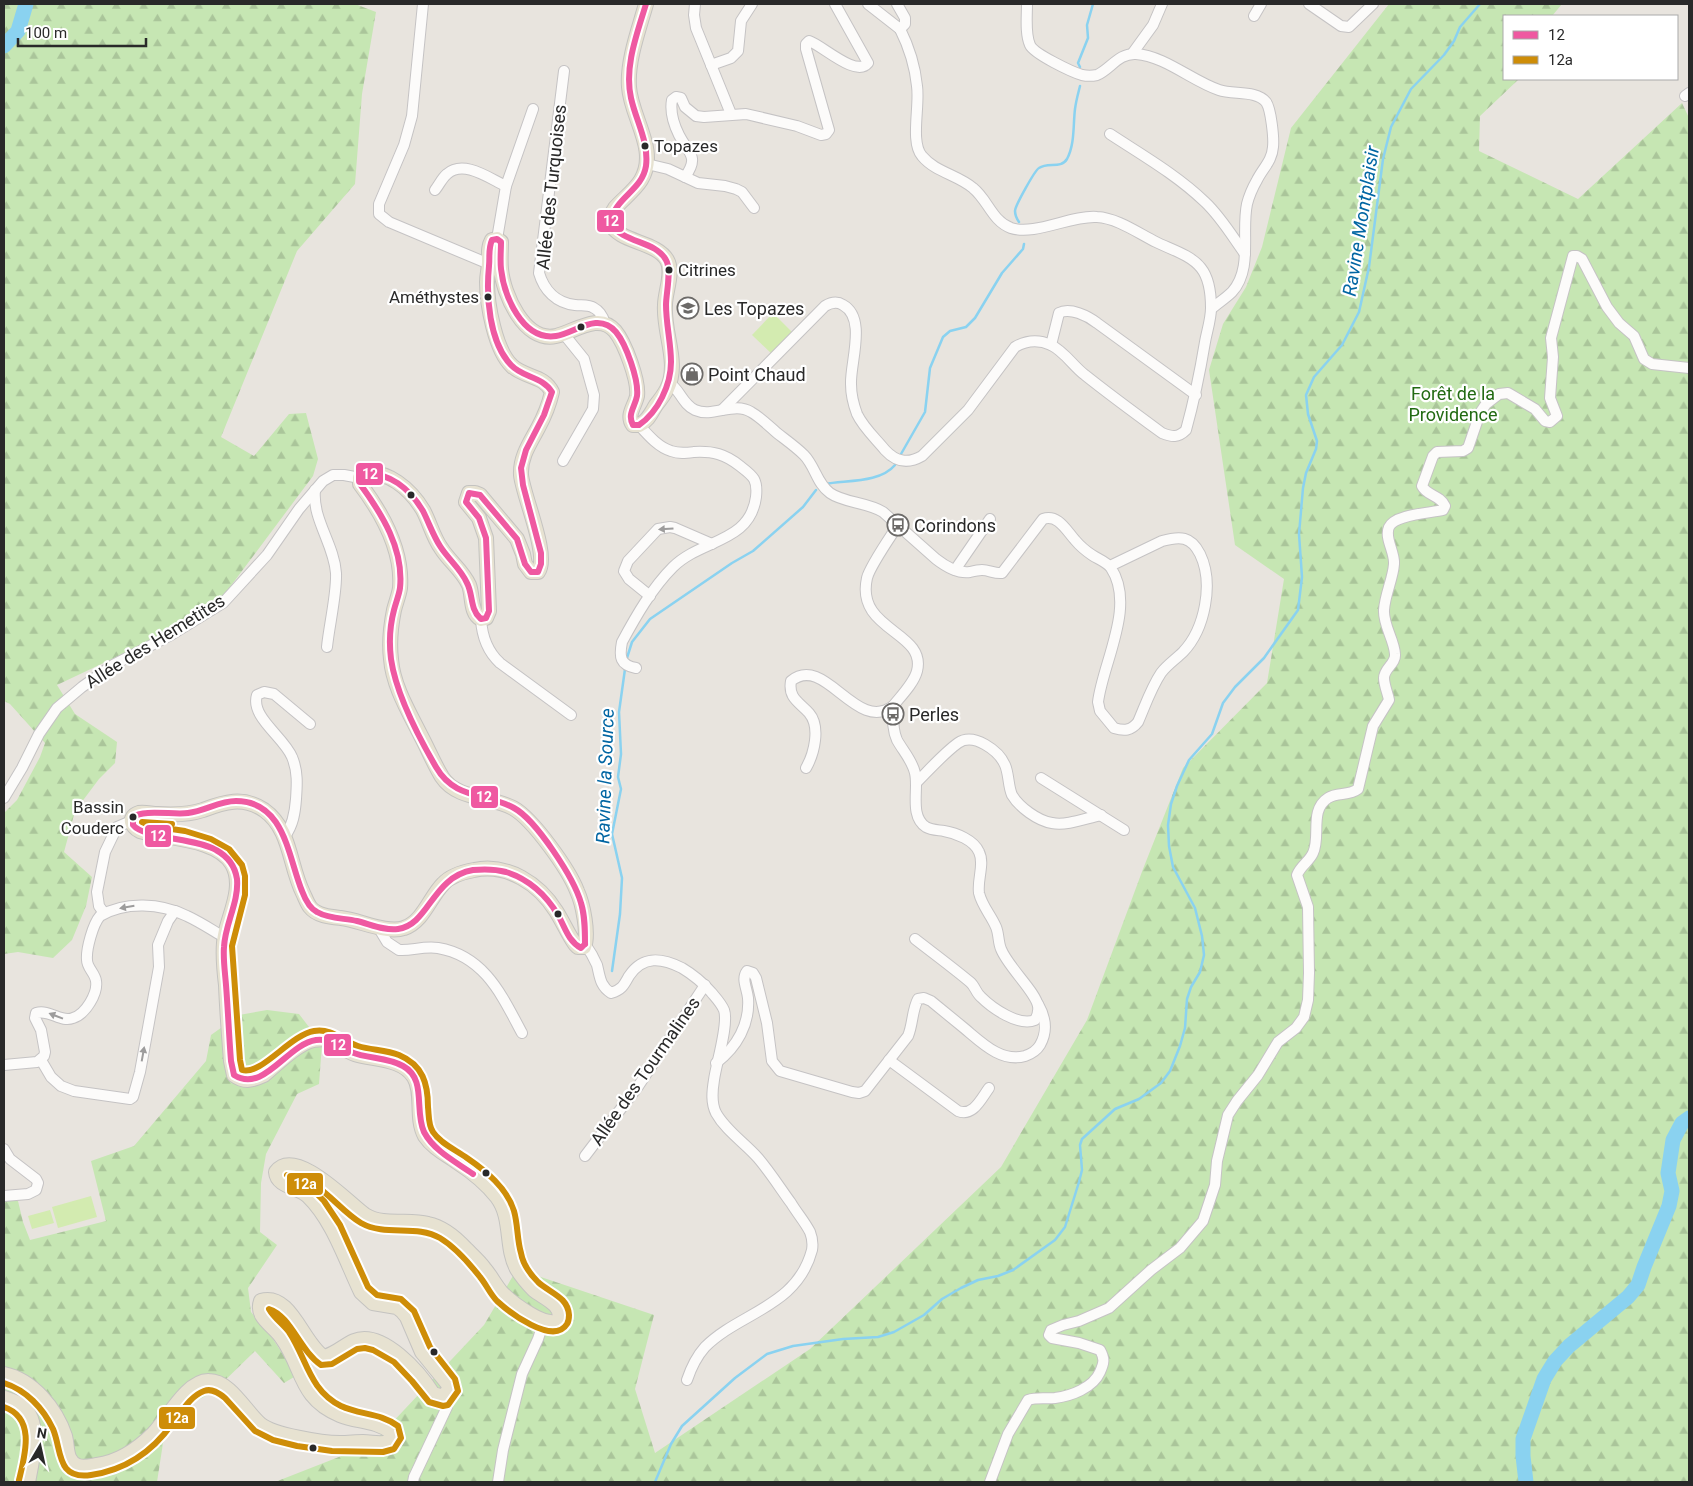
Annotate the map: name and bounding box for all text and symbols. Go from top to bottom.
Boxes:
scale bar [18,15,145,47]
legend [1503,15,1678,80]
text: 100 m [25,24,67,42]
text: 12 [1548,26,1565,44]
text: 12a [1548,51,1573,69]
street label: Allée des Turquoises [532,103,570,271]
place label: Topazes [654,136,718,156]
marker: Topazes [640,141,650,151]
water label: Ravine Montplaisir [1338,144,1384,298]
line badge: 12 [596,209,625,233]
text: 12 [603,213,619,229]
place label: Citrines [678,260,736,280]
marker: Citrines [664,265,674,275]
place label: Améthystes [389,287,479,307]
marker: Améthystes [483,292,493,302]
school or university icon: Les Topazes [676,296,700,320]
place label: Les Topazes [704,298,804,319]
unlabelled marker [576,322,586,332]
shop icon: Point Chaud [680,362,704,386]
place label: Point Chaud [708,364,806,385]
park label: Forêt de la Providence [1408,383,1498,425]
line badge: 12 [355,462,384,486]
text: 12 [362,466,378,482]
unlabelled marker [406,490,416,500]
bus stop icon: Corindons [886,513,910,537]
place label: Corindons [914,515,996,536]
one-way arrow [658,525,674,533]
street label: Allée des Hemetites [81,590,229,692]
bus stop icon: Perles [881,702,905,726]
place label: Perles [909,704,959,725]
water label: Ravine la Source [591,708,619,844]
line badge: 12 [470,785,499,809]
text: 12 [476,789,492,805]
place label: Bassin Couderc [61,797,124,838]
marker: Bassin Couderc [128,812,138,822]
line badge: 12 [144,824,172,848]
text: 12 [150,828,166,844]
one-way arrow [118,904,134,912]
unlabelled marker [553,909,563,919]
street label: Allée des Tourmalines [586,993,704,1149]
one-way arrow [49,1012,64,1019]
line badge: 12 [323,1033,352,1057]
text: 12 [330,1037,346,1053]
one-way arrow [140,1045,148,1061]
unlabelled marker [481,1168,491,1178]
line badge: 12a [286,1172,324,1196]
text: 12a [293,1176,317,1192]
unlabelled marker [429,1347,439,1357]
line badge: 12a [158,1406,196,1430]
text: 12a [165,1410,189,1426]
north arrow [15,1421,65,1471]
text: N [36,1424,48,1442]
unlabelled marker [308,1443,318,1453]

